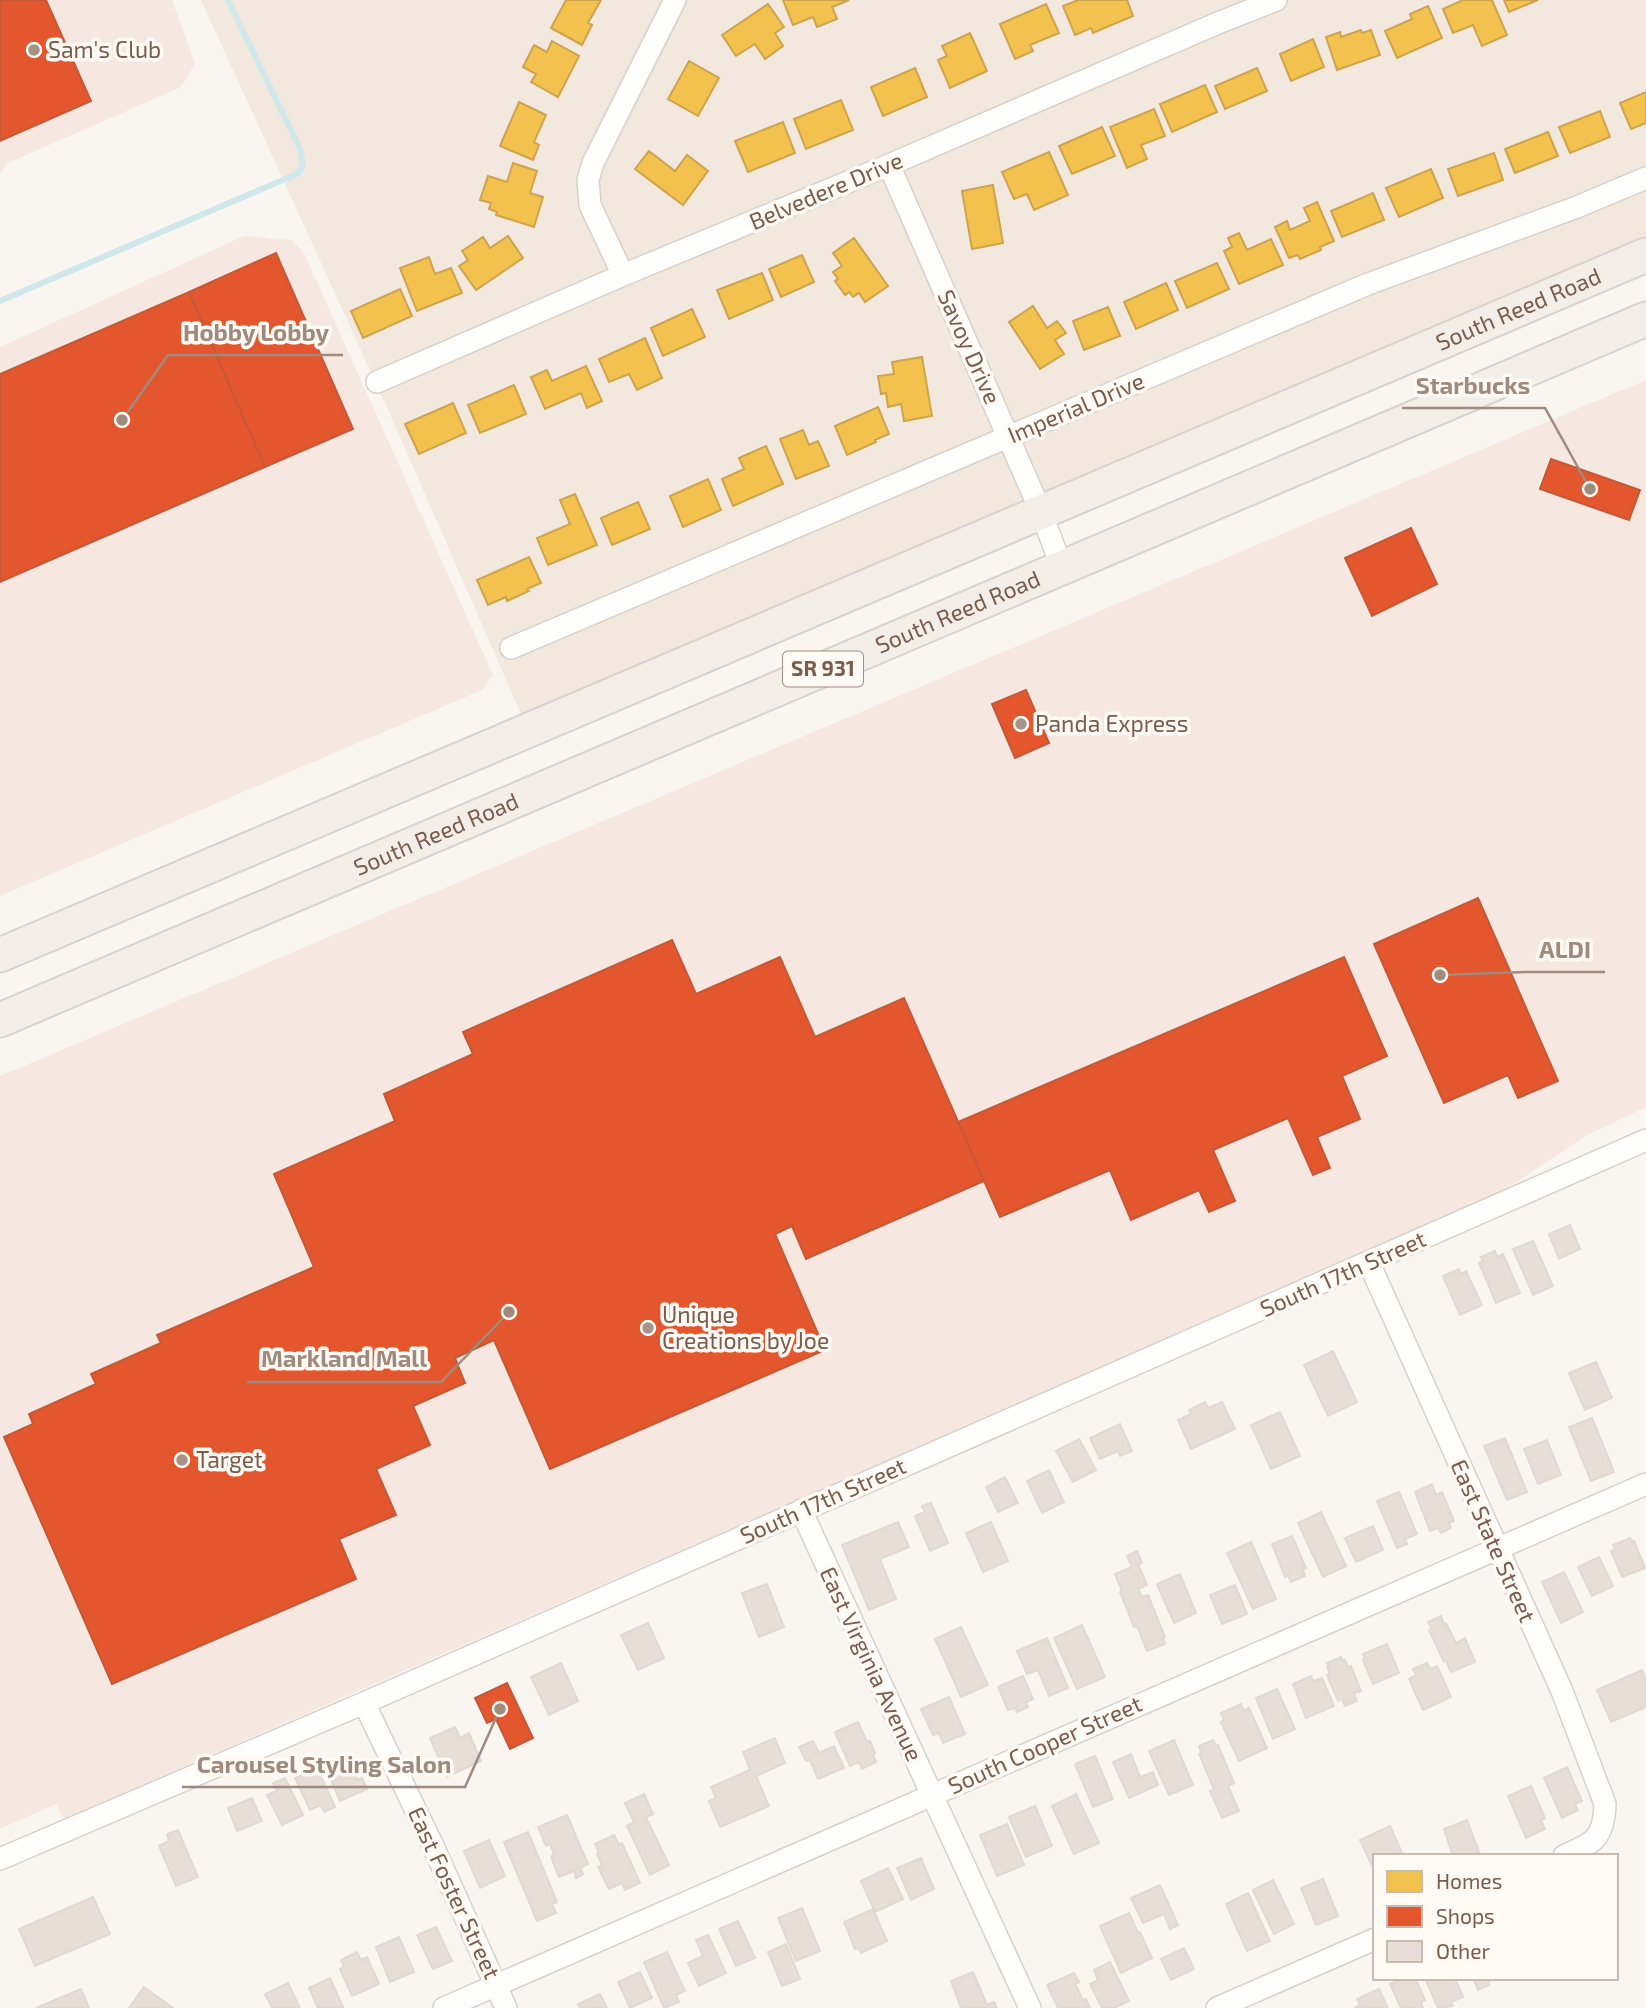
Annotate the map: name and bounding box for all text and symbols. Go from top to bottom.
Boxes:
place label: Sam's Club [48,35,161,63]
marker: Sam's Club [26,42,42,58]
street label: Belvedere Drive [745,145,907,235]
street label: South Reed Road [1431,261,1605,356]
street label: Savoy Drive [932,285,1007,408]
callout: Hobby Lobby [168,310,343,355]
text: Hobby Lobby [183,317,330,346]
callout: Starbucks [1402,363,1545,408]
street label: Imperial Drive [1003,366,1148,448]
text: Starbucks [1416,370,1530,399]
street label: South Reed Road [871,564,1044,659]
road number: SR 931 [783,652,863,686]
place label: Panda Express [1035,709,1188,737]
marker: Panda Express [1013,716,1029,732]
street label: South Reed Road [349,786,522,881]
callout: ALDI [1525,927,1605,972]
text: ALDI [1539,934,1591,963]
street label: South 17th Street [1255,1224,1430,1322]
place label: Unique Creations by Joe [662,1300,829,1354]
marker: Unique Creations by Joe [640,1320,656,1336]
callout: Markland Mall [247,1337,441,1382]
text: Markland Mall [261,1343,427,1372]
place label: Target [196,1445,263,1473]
street label: South 17th Street [735,1451,910,1549]
marker: Target [174,1452,190,1468]
street label: East State Street [1445,1455,1542,1627]
street label: East Virginia Avenue [815,1562,929,1765]
street label: South Cooper Street [943,1689,1146,1799]
callout: Carousel Styling Salon [182,1742,465,1787]
text: Carousel Styling Salon [197,1749,451,1778]
street label: East Foster Street [403,1802,507,1983]
legend [1373,1854,1618,1980]
text: Homes [1436,1868,1502,1893]
text: Shops [1436,1903,1495,1928]
text: Other [1436,1938,1491,1963]

